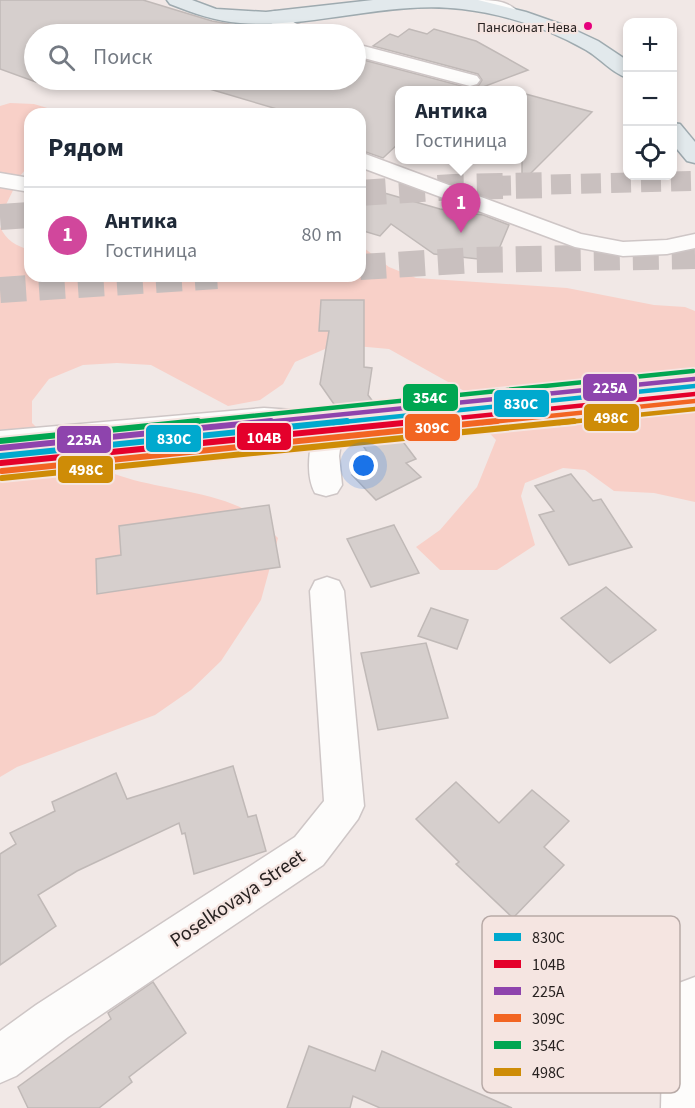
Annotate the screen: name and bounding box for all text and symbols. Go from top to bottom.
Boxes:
place label: Пансионат Нева [477,18,577,38]
map controls [623,18,677,180]
button: + [623,18,677,72]
marker: Пансионат Нева [582,20,594,32]
search box [24,24,366,90]
icon: search [45,41,78,74]
text: Поиск [93,41,152,73]
button: − [623,72,677,126]
popup [395,86,527,164]
text: Антика [415,95,488,127]
button: locate [623,126,677,180]
text: Гостиница [415,127,507,155]
text: Рядом [48,129,124,166]
pin: 1 [442,184,480,233]
text: Антика [105,205,178,237]
text: 1 [62,221,73,249]
text: 80 m [302,221,342,249]
text: Гостиница [105,237,197,265]
line badge: 225А [582,373,638,402]
text: 225А [593,377,628,399]
line badge: 354С [402,383,459,412]
text: 354С [413,387,447,409]
line badge: 830С [493,389,550,418]
text: 830С [504,393,538,415]
line badge: 498С [583,403,640,432]
text: 498С [594,407,628,429]
line badge: 309С [404,413,461,442]
text: 309С [415,417,449,439]
line badge: 104В [236,422,292,451]
line badge: 830С [145,424,202,453]
line badge: 225А [56,425,112,454]
text: 104В [246,427,282,449]
text: 830С [157,428,191,450]
text: 225А [67,429,102,451]
your location [349,451,378,480]
line badge: 498С [57,455,114,484]
text: 498С [69,459,103,481]
street label: Poselkovaya Street [164,843,311,954]
legend [482,916,680,1093]
text: 830С [532,927,565,949]
text: 104В [532,954,565,976]
text: 225А [532,981,565,1003]
text: 309С [532,1008,565,1030]
text: 354С [532,1035,565,1057]
text: 498С [532,1062,565,1084]

